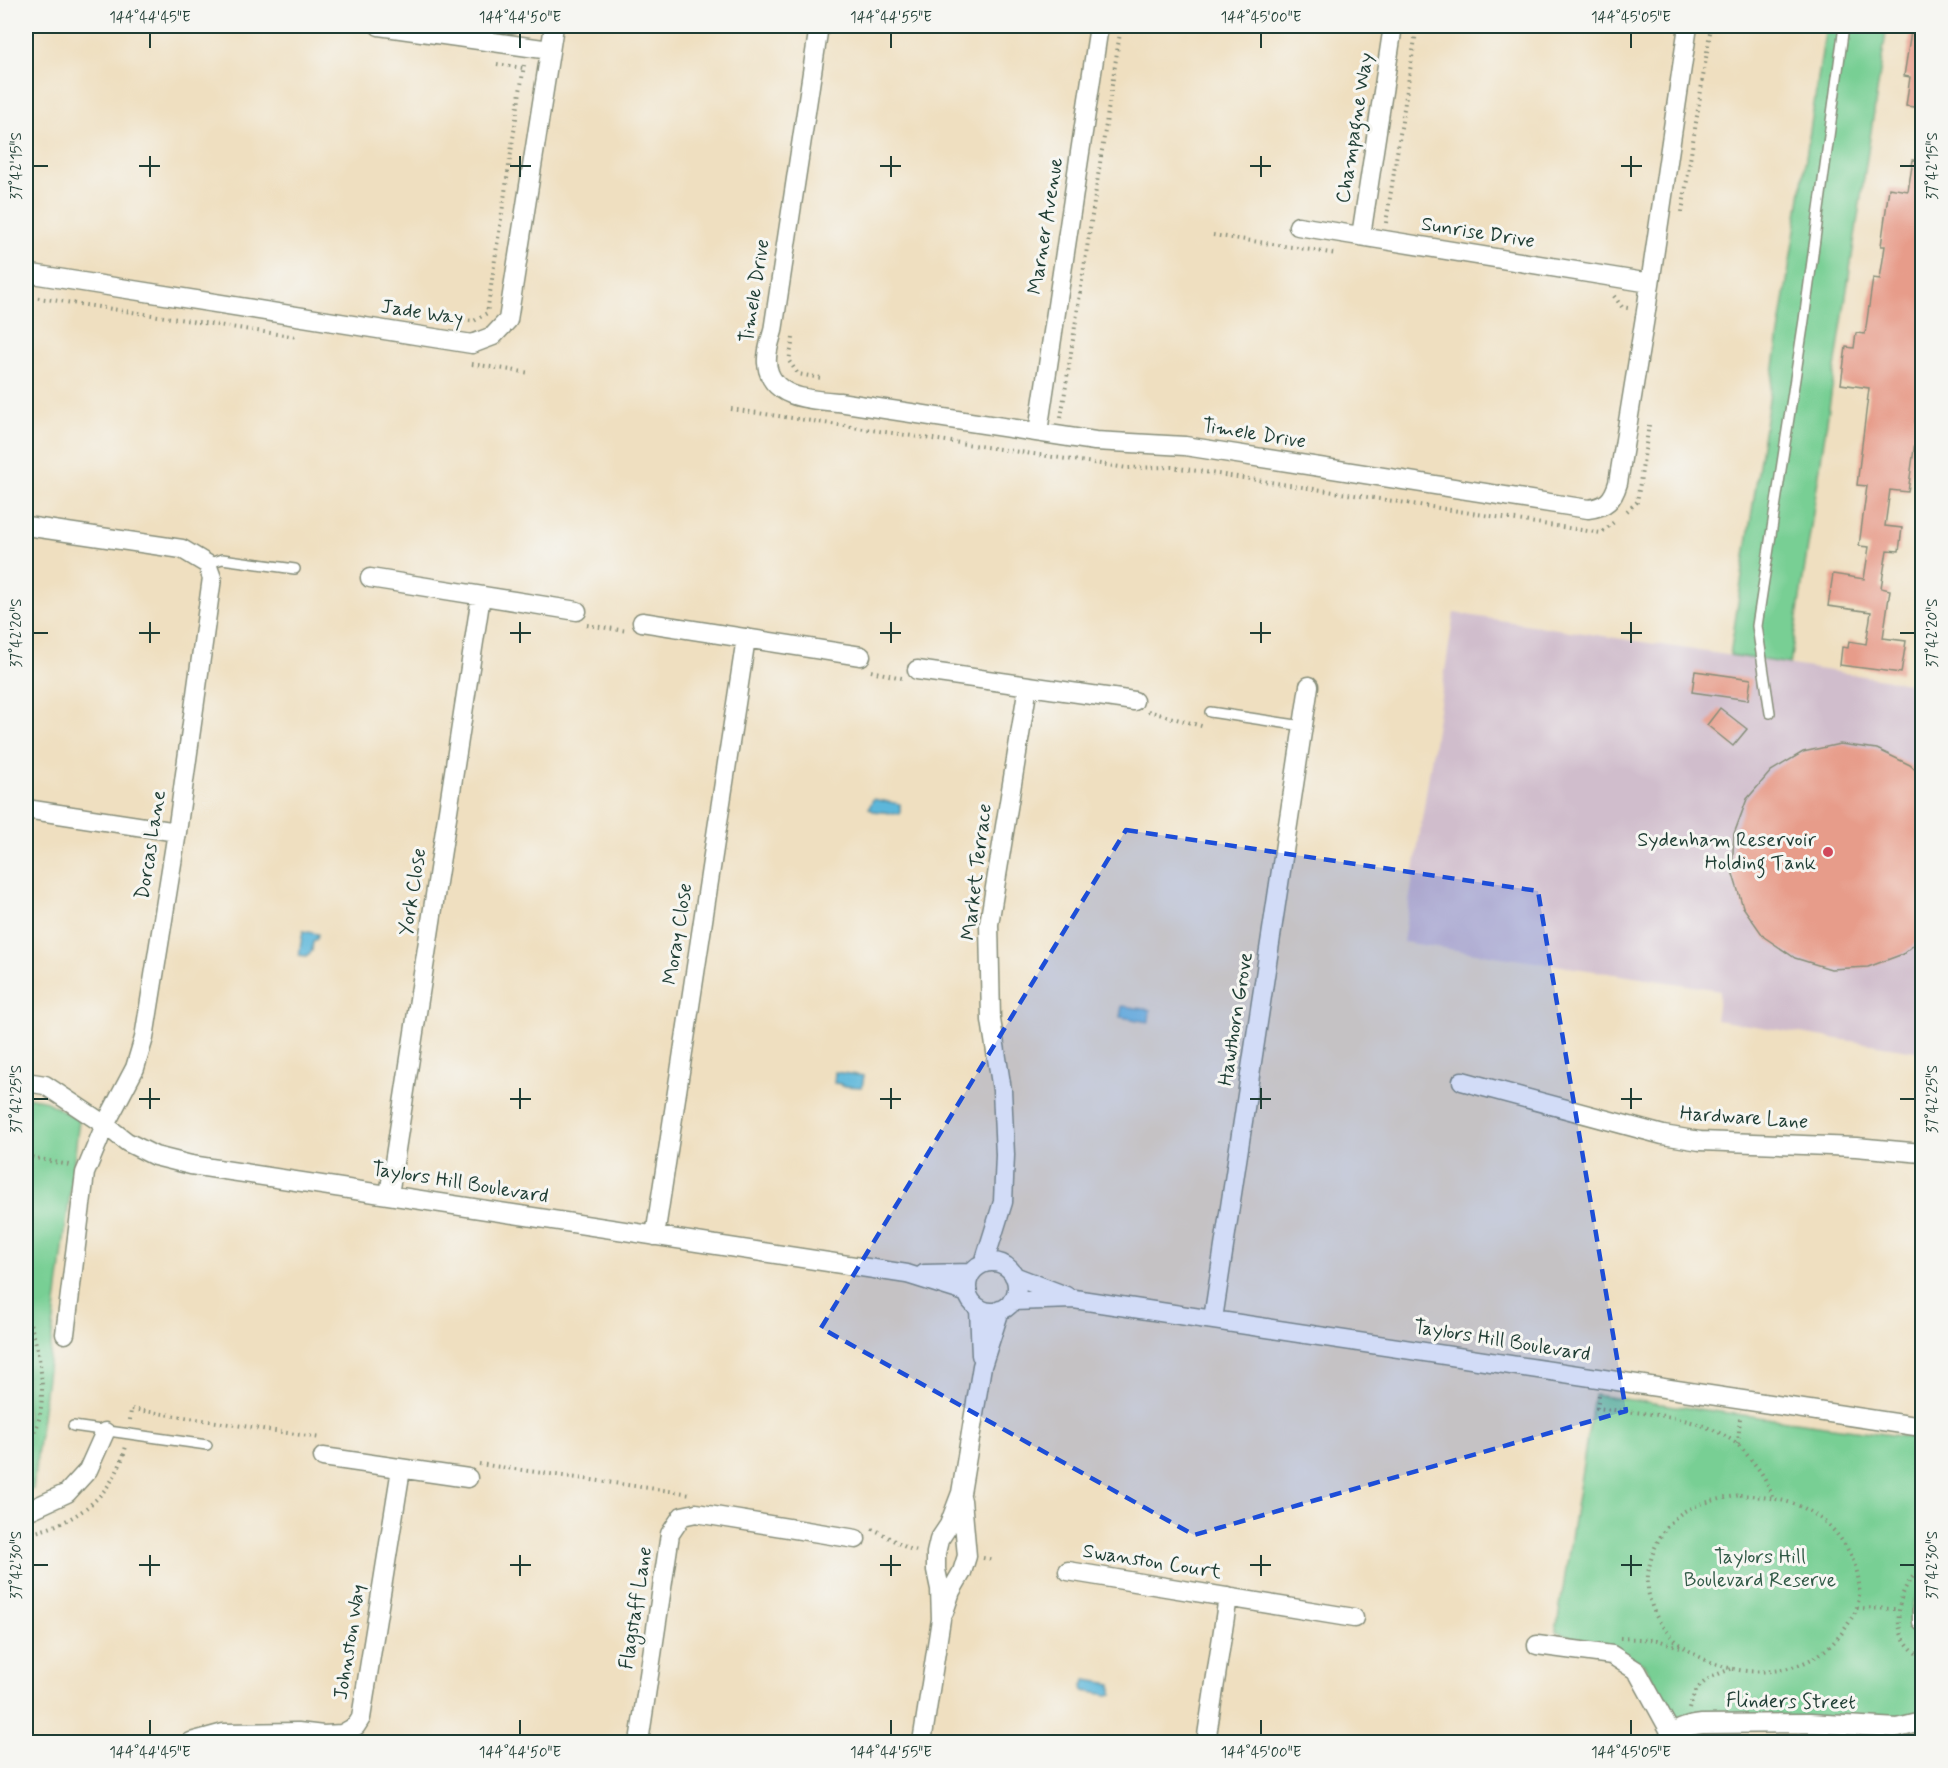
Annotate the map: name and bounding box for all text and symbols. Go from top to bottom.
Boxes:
text: 144°44'45"E [109,8,191,28]
text: 144°44'50"E [479,8,562,28]
text: 144°44'55"E [850,8,932,28]
text: 144°45'00"E [1221,8,1302,28]
text: 144°45'05"E [1591,8,1671,28]
street label: Champagne Way [1330,51,1382,206]
text: 37°42'15"S [7,132,27,200]
text: 37°42'15"S [1923,132,1943,200]
street label: Marner Avenue [1022,155,1070,297]
street label: Sunrise Drive [1419,211,1537,255]
street label: Timele Drive [733,237,777,345]
street label: Jade Way [379,293,465,333]
street label: Timele Drive [1200,412,1308,456]
text: 37°42'20"S [7,599,27,667]
text: 37°42'20"S [1923,599,1943,667]
street label: Dorcas Lane [129,788,173,902]
street label: Market Terrace [955,802,999,942]
place label: Sydenham Reservoir Holding Tank [1637,827,1817,879]
marker: Sydenham Reservoir Holding Tank [1821,845,1835,859]
street label: York Close [393,846,433,938]
street label: Moray Close [657,881,699,987]
street label: Hawthorn Grove [1212,950,1260,1088]
text: 37°42'25"S [7,1065,27,1133]
text: 37°42'25"S [1923,1065,1943,1133]
street label: Hardware Lane [1679,1100,1809,1136]
street label: Taylors Hill Boulevard [370,1156,550,1210]
street label: Taylors Hill Boulevard [1412,1314,1592,1368]
text: 37°42'30"S [7,1531,27,1599]
text: 37°42'30"S [1923,1531,1943,1599]
street label: Swanston Court [1081,1538,1224,1586]
park label: Taylors Hill Boulevard Reserve [1684,1544,1836,1594]
street label: Flagstaff Lane [613,1545,660,1671]
street label: Johnston Way [328,1582,372,1702]
street label: Flinders Street [1726,1687,1856,1717]
text: 144°44'45"E [109,1743,191,1763]
text: 144°44'50"E [479,1743,562,1763]
text: 144°44'55"E [850,1743,932,1763]
text: 144°45'00"E [1221,1743,1302,1763]
text: 144°45'05"E [1591,1743,1671,1763]

